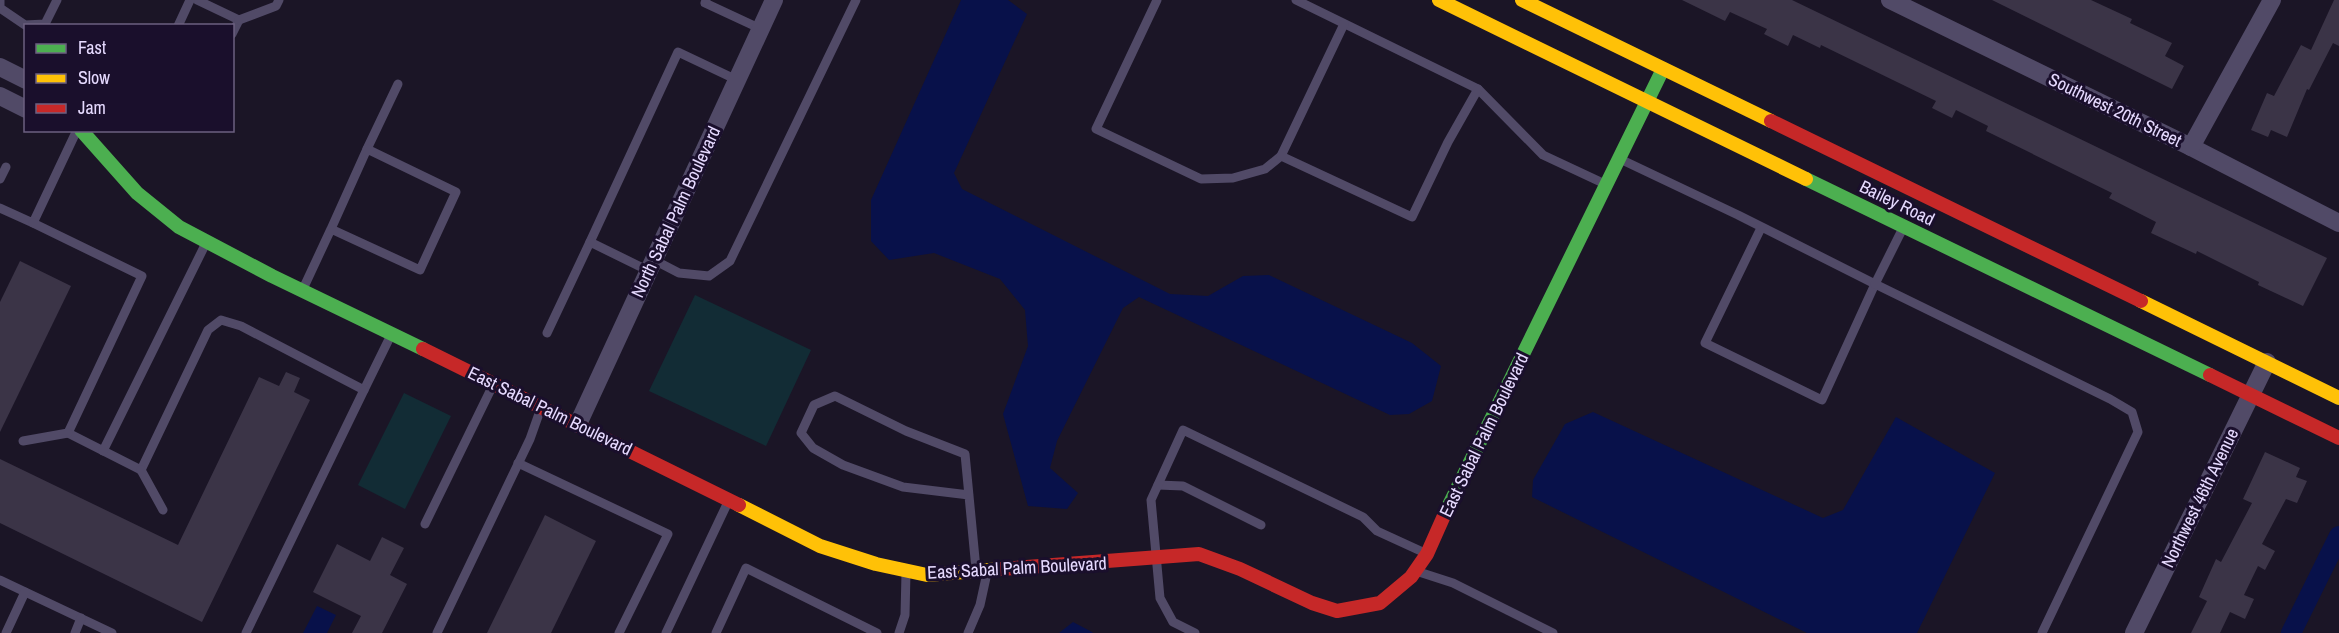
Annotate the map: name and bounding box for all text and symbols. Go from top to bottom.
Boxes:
legend [24,24,234,132]
text: Fast [78,35,106,60]
text: Slow [78,65,110,90]
street label: Southwest 20th Street [2044,66,2186,153]
text: Jam [78,95,106,120]
street label: North Sabal Palm Boulevard [625,122,726,301]
street label: Bailey Road [1856,174,1939,231]
street label: East Sabal Palm Boulevard [1433,349,1534,521]
street label: East Sabal Palm Boulevard [464,360,636,461]
street label: Northwest 46th Avenue [2155,424,2244,572]
street label: East Sabal Palm Boulevard [927,550,1107,585]

